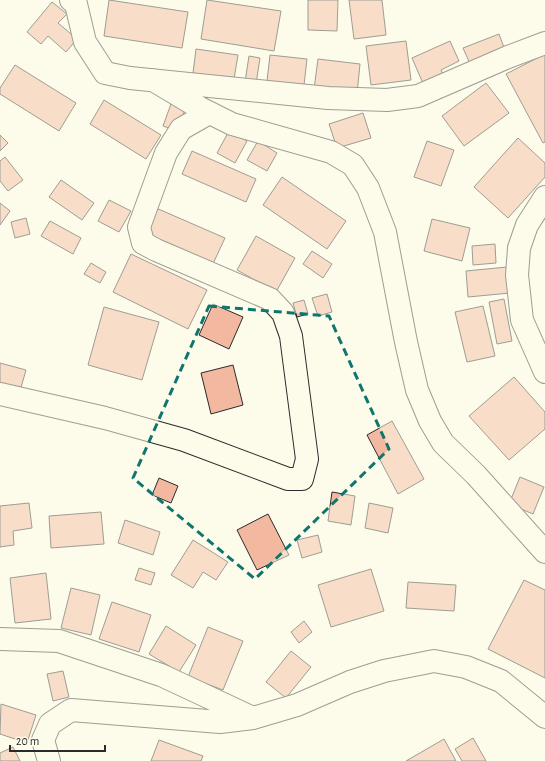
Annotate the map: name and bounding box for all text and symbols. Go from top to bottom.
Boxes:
scale bar [10,727,105,753]
text: 20 m [16,735,39,747]

